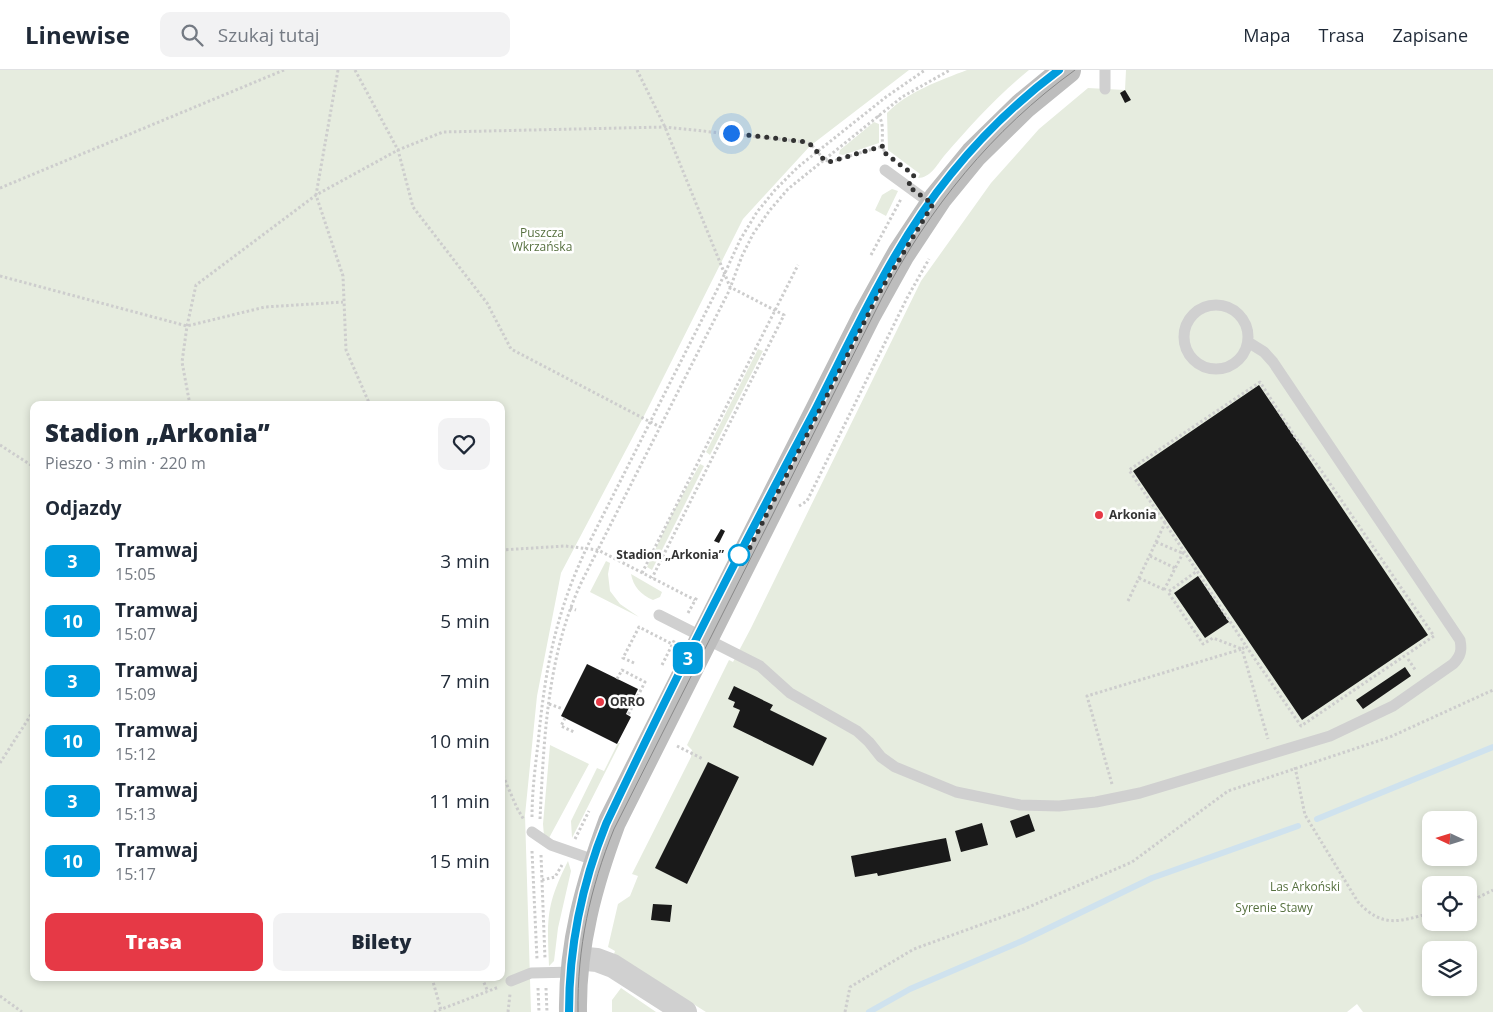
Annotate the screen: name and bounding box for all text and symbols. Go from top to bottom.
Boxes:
search box [160,12,510,57]
text: Linewise [25,18,130,51]
icon: search [178,21,206,49]
text: Szukaj tutaj [218,22,320,48]
text: Mapa [1243,23,1291,47]
text: Trasa [1319,23,1364,47]
text: Zapisane [1392,23,1468,47]
your location [719,121,744,146]
park label: Puszcza Wkrzańska [512,224,572,255]
text: Stadion „Arkonia” [45,416,270,449]
button: heart [438,418,490,470]
text: Pieszo · 3 min · 220 m [45,452,206,474]
text: Odjazdy [45,495,122,521]
place label: Arkonia [1109,506,1156,523]
marker: Arkonia [1093,509,1105,521]
text: Tramwaj [115,537,198,563]
marker: Stadion „Arkonia” [728,544,750,566]
place label: Stadion „Arkonia” [616,546,725,563]
text: 3 min [440,548,490,574]
text: 3 [67,549,78,573]
text: 15:05 [115,563,156,585]
text: Tramwaj [115,597,198,623]
text: 5 min [440,608,490,634]
text: 10 [62,609,83,633]
text: 15:07 [115,623,156,645]
line badge: 3 [672,642,704,674]
text: 3 [683,646,693,670]
text: Tramwaj [115,657,198,683]
text: 7 min [440,668,490,694]
text: 3 [67,669,78,693]
text: 15:09 [115,683,156,705]
place label: ORRO [610,693,645,710]
marker: ORRO [594,696,606,708]
text: Tramwaj [115,717,198,743]
text: 10 min [429,728,490,754]
text: 10 [62,729,83,753]
text: 15:12 [115,743,156,765]
text: Tramwaj [115,777,198,803]
text: 11 min [429,788,490,814]
text: 3 [67,789,78,813]
text: 15:13 [115,803,156,825]
north arrow [1422,811,1478,866]
map controls [1422,811,1477,996]
text: Tramwaj [115,837,198,863]
text: 15 min [429,848,490,874]
text: 10 [62,849,83,873]
text: 15:17 [115,863,156,885]
button: locate [1422,876,1477,931]
park label: Las Arkoński [1270,878,1340,895]
park label: Syrenie Stawy [1235,899,1314,916]
button: Trasa [45,913,263,971]
button: Bilety [273,913,490,971]
button: layers [1422,941,1477,996]

